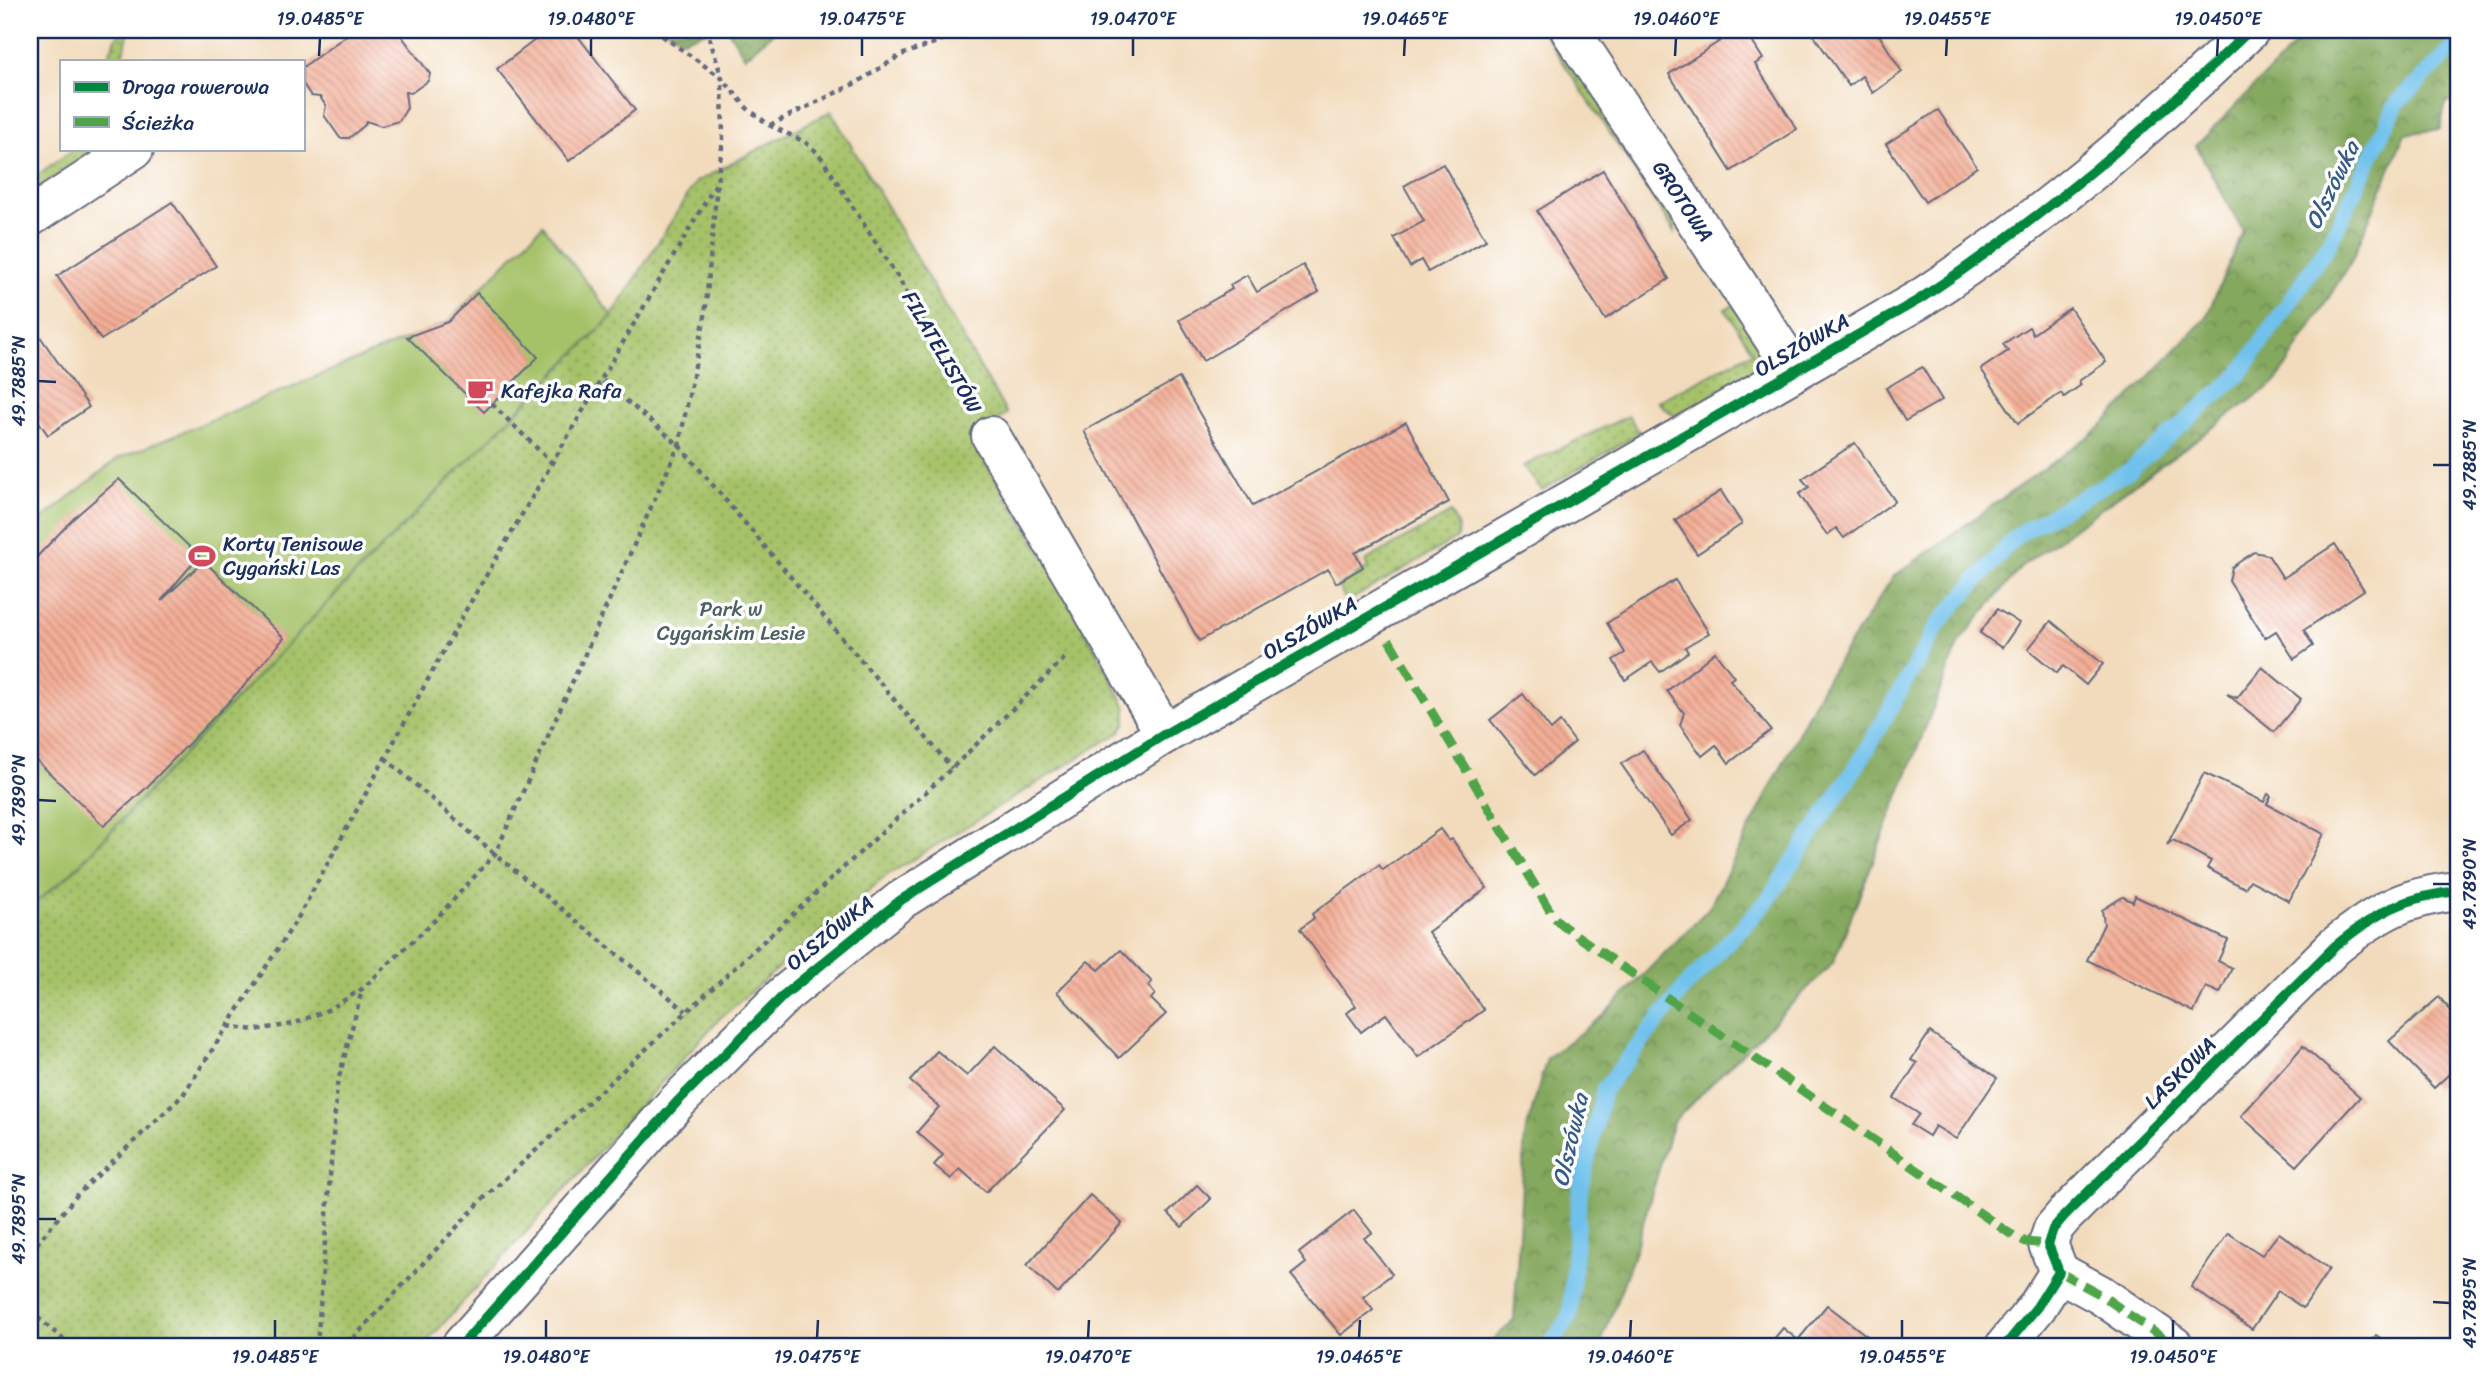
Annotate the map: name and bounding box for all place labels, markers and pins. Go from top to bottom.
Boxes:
place label: Kafejka Rafa [501,372,622,410]
cafe icon: Kafejka Rafa [465,376,495,406]
place label: Korty Tenisowe Cygański Las [223,525,363,587]
sports icon: Korty Tenisowe Cygański Las [187,541,217,571]

